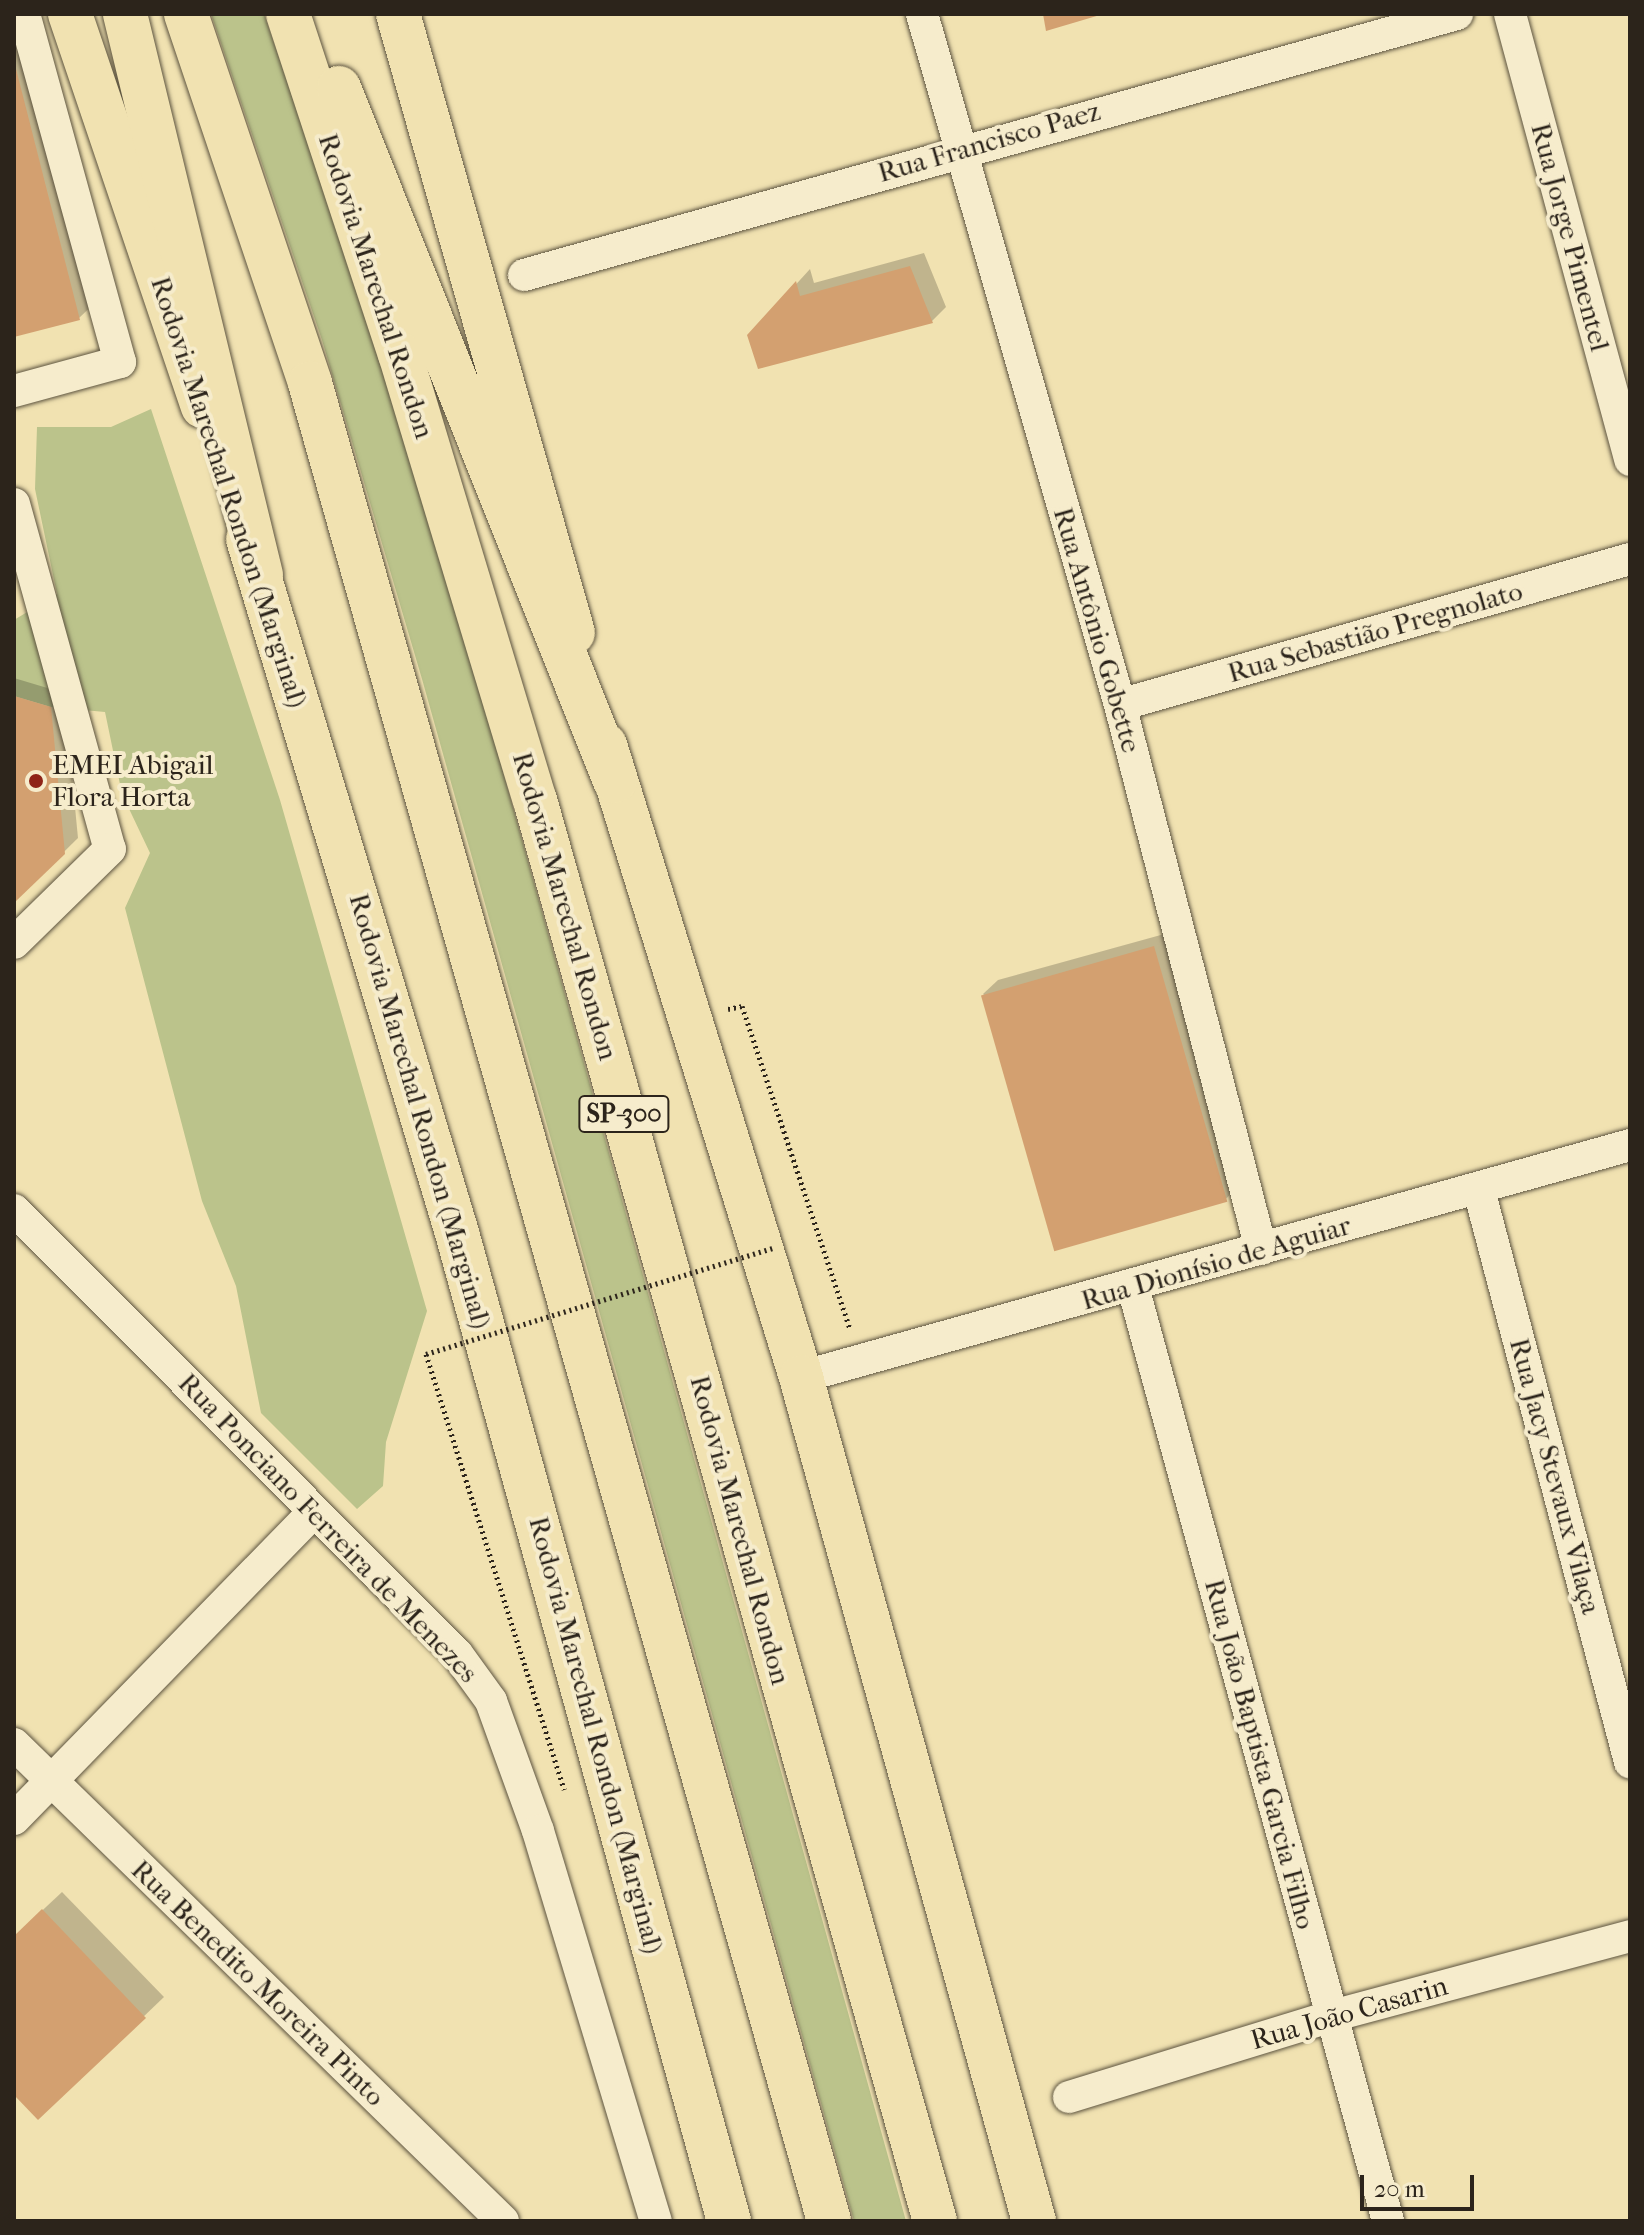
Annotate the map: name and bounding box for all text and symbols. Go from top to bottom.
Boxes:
street label: Rua Francisco Paez [874,94,1104,190]
street label: Rua Jorge Pimentel [1523,119,1617,355]
street label: Rodovia Marechal Rondon [311,129,441,443]
street label: Rodovia Marechal Rondon (Marginal) [143,272,315,712]
street label: Rua Antônio Gobette [1046,503,1148,757]
street label: Rua Sebastião Pregnolato [1224,574,1526,690]
place label: EMEI Abigail Flora Horta [52,748,213,814]
street label: Rodovia Marechal Rondon [505,748,625,1064]
marker: EMEI Abigail Flora Horta [27,772,45,790]
street label: Rodovia Marechal Rondon (Marginal) [342,890,498,1332]
road number: SP-300 [578,1092,670,1136]
street label: Rua Dionísio de Aguiar [1077,1208,1355,1318]
street label: Rua Jacy Stevaux Vilaça [1502,1334,1608,1618]
street label: Rua Ponciano Ferreira de Menezes [171,1366,485,1690]
street label: Rodovia Marechal Rondon [683,1372,797,1688]
street label: Rodovia Marechal Rondon (Marginal) [521,1513,671,1957]
street label: Rua João Baptista Garcia Filho [1197,1575,1323,1933]
street label: Rua Benedito Moreira Pinto [124,1853,392,2113]
street label: Rua João Casarin [1247,1969,1451,2057]
scale bar [1364,2159,1478,2209]
text: 20 m [1374,2175,1425,2203]

